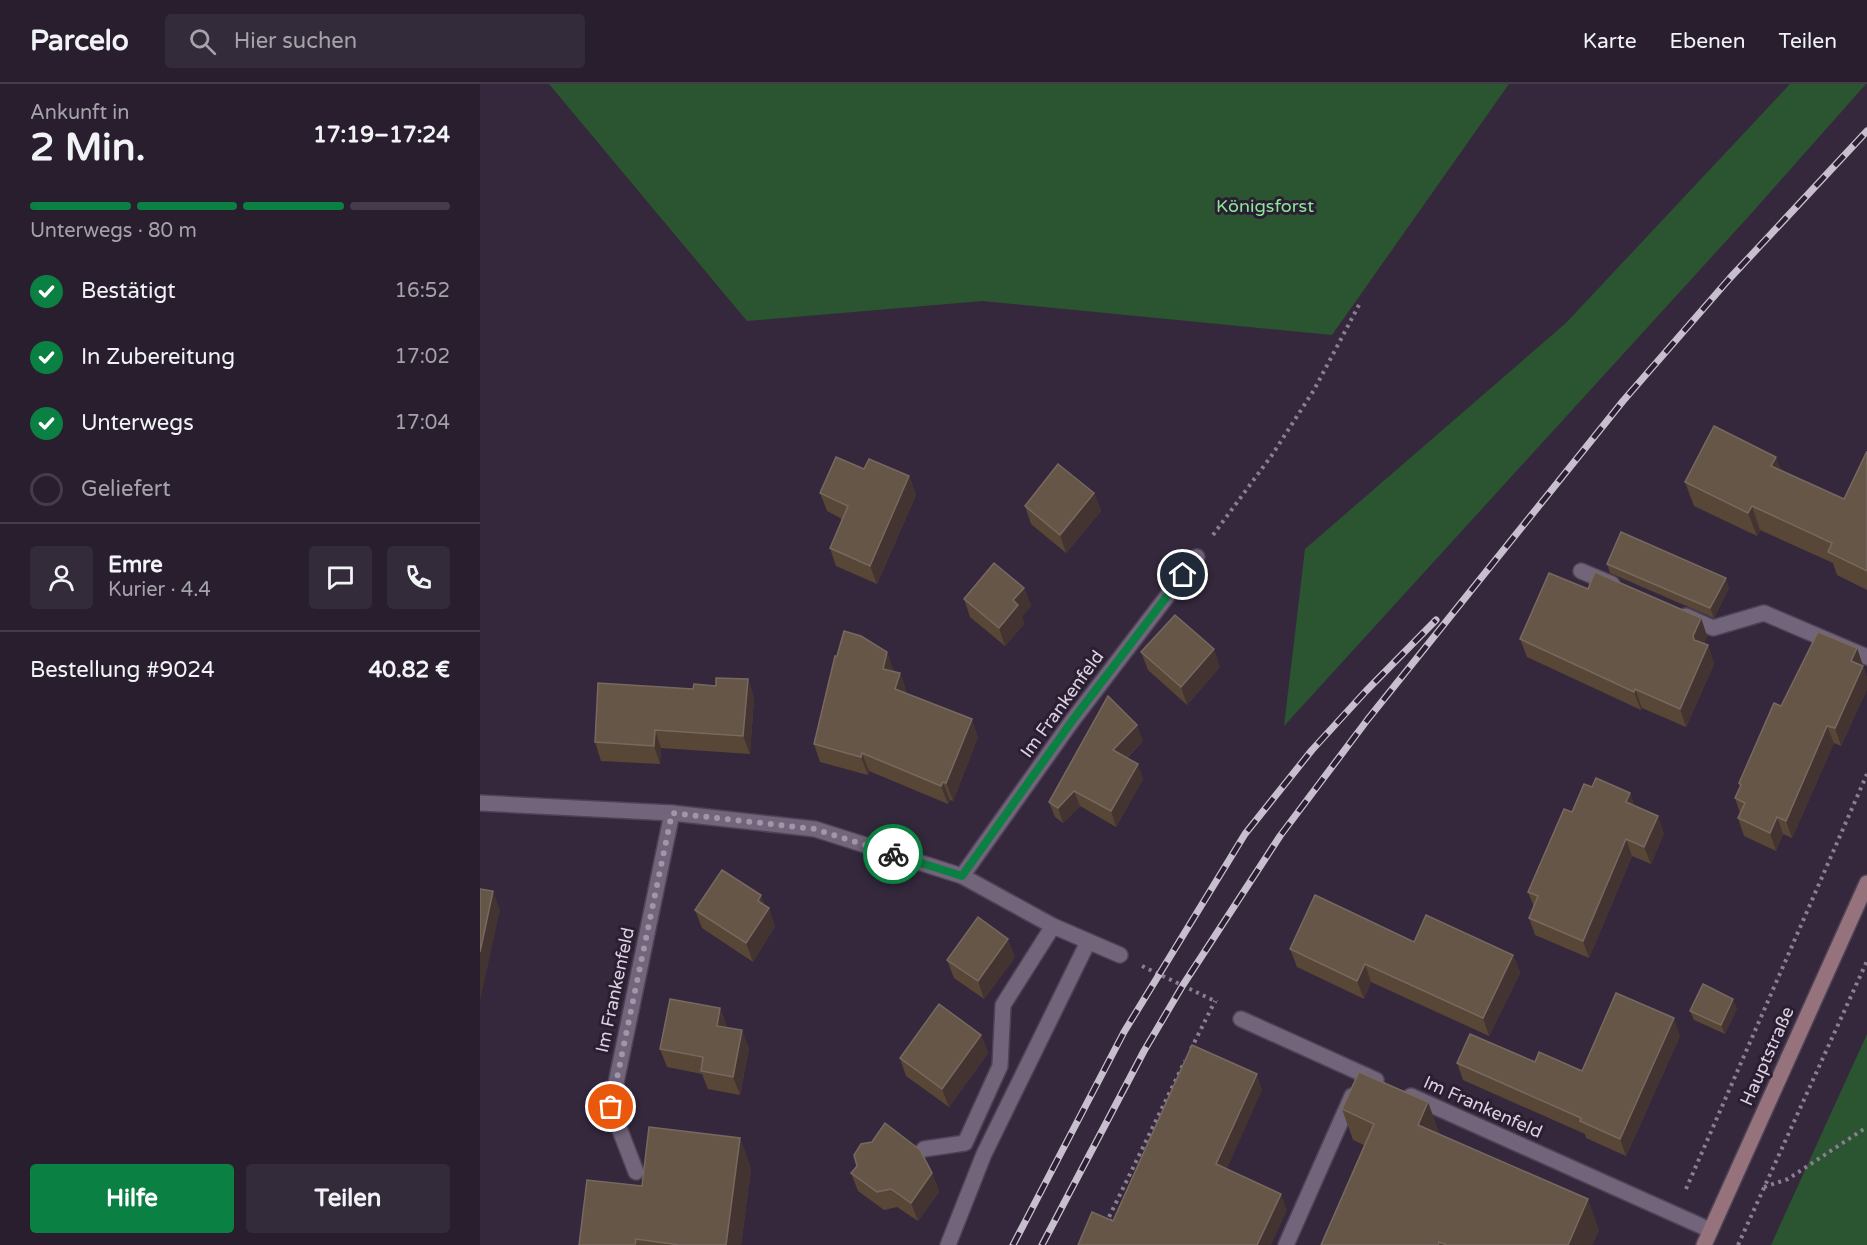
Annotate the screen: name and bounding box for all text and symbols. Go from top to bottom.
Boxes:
search box [165,14,585,68]
text: Parcelo [30,24,129,58]
icon: search [186,25,219,58]
text: Hier suchen [234,28,357,54]
text: Karte [1583,29,1637,54]
text: Ebenen [1670,29,1746,54]
text: Teilen [1779,29,1837,54]
text: Ankunft in [30,101,129,125]
text: 17:19–17:24 [313,122,450,148]
text: 2 Min. [30,124,146,171]
park label: Königsforst [1216,195,1314,217]
text: Unterwegs · 80 m [30,219,197,243]
icon: check [30,275,63,308]
text: Bestätigt [81,278,176,304]
text: 16:52 [395,279,450,303]
icon: check [30,341,63,374]
text: In Zubereitung [81,344,235,370]
text: 17:02 [395,345,450,369]
icon: check [30,407,63,440]
text: Unterwegs [81,410,194,436]
text: 17:04 [395,411,450,435]
text: Geliefert [81,476,171,502]
button: person [30,546,93,609]
button: chat [309,546,372,609]
button: phone [387,546,450,609]
pin [1157,549,1208,600]
text: Emre [108,552,163,578]
icon: home [1166,558,1199,591]
text: Kurier · 4.4 [108,578,211,602]
street label: Im Frankenfeld [1016,646,1108,762]
text: Bestellung #9024 [30,657,215,683]
text: 40.82 € [368,657,450,683]
courier [863,824,923,884]
icon: bike [877,838,910,871]
street label: Im Frankenfeld [591,925,639,1055]
street label: Hauptstraße [1735,1003,1799,1109]
street label: Im Frankenfeld [1420,1071,1546,1143]
pin [585,1081,636,1132]
icon: bag [594,1090,627,1123]
button: Hilfe [30,1164,234,1233]
button: Teilen [246,1164,450,1233]

